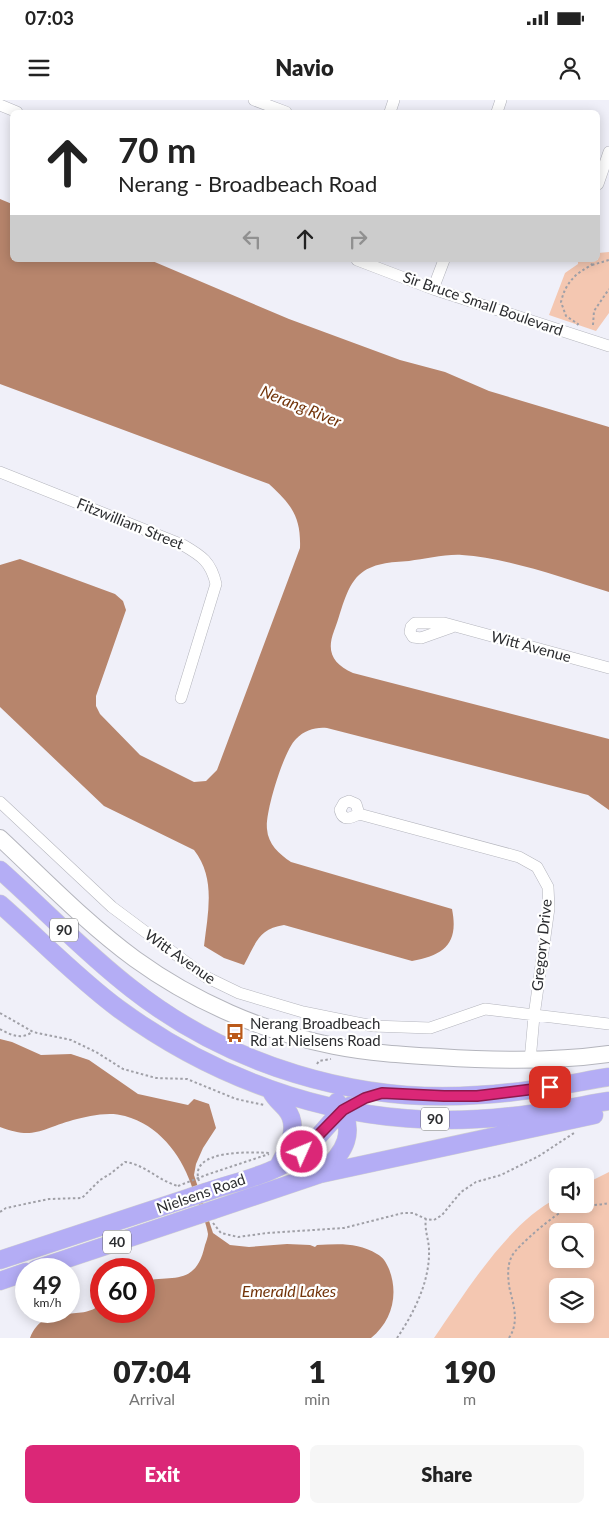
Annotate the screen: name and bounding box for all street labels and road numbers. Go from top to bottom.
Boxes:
street label: Sir Bruce Small Boulevard [401,267,566,339]
street label: Fitzwilliam Street [74,493,187,553]
street label: Witt Avenue [489,627,573,665]
street label: Gregory Drive [527,898,555,992]
road number: 90 [50,918,78,942]
street label: Witt Avenue [142,925,220,987]
road number: 90 [421,1108,449,1130]
street label: Nielsens Road [154,1169,247,1217]
road number: 40 [103,1230,131,1254]

